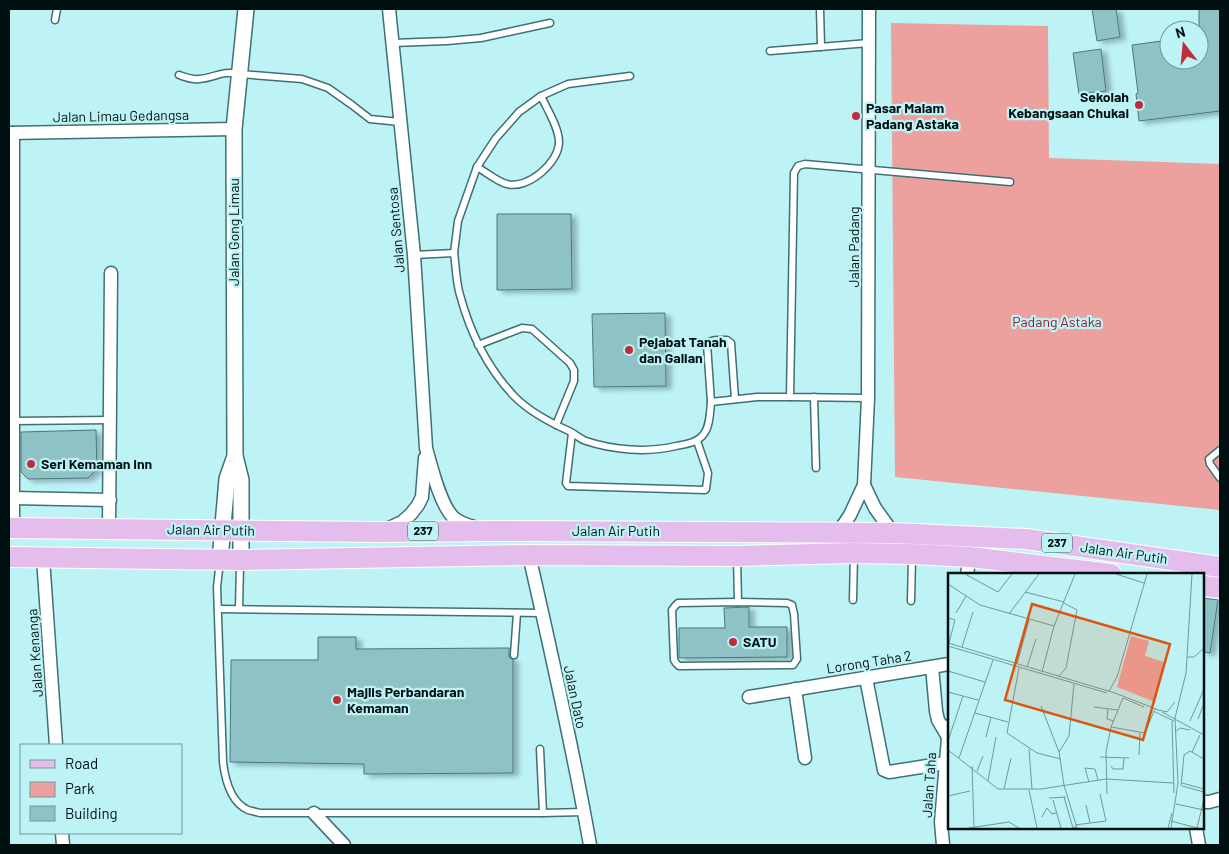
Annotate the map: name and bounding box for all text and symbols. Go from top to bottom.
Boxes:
north arrow [1159,20,1209,70]
text: N [1173,23,1187,41]
place label: Sekolah Kebangsaan Chukai [1008,88,1129,121]
place label: Pasar Malam Padang Astaka [866,99,959,132]
marker: Sekolah Kebangsaan Chukai [1133,99,1145,111]
street label: Jalan Limau Gedangsa [53,106,189,125]
marker: Pasar Malam Padang Astaka [850,110,862,122]
street label: Jalan Gong Limau [225,178,242,286]
street label: Jalan Sentosa [383,187,408,273]
street label: Jalan Padang [845,206,862,288]
park label: Padang Astaka [1012,313,1102,330]
place label: Pejabat Tanah dan Galian [639,333,727,366]
marker: Pejabat Tanah dan Galian [623,344,635,356]
place label: Seri Kemaman Inn [41,455,152,472]
marker: Seri Kemaman Inn [25,458,37,470]
street label: Jalan Air Putih [167,520,255,539]
road number: 237 [408,522,438,540]
street label: Jalan Air Putih [572,522,660,539]
road number: 237 [1042,534,1072,552]
street label: Jalan Air Putih [1079,538,1169,567]
inset map [948,573,1204,829]
street label: Jalan Kenanga [23,608,46,698]
place label: SATU [743,633,777,650]
marker: SATU [727,636,739,648]
street label: Lorong Taha 2 [825,646,913,677]
street label: Jalan Dato [561,664,590,730]
place label: Majlis Perbandaran Kemaman [347,683,464,716]
marker: Majlis Perbandaran Kemaman [331,694,343,706]
legend [20,744,182,834]
street label: Jalan Taha [918,752,939,818]
text: Road [65,754,98,772]
text: Park [65,779,95,797]
text: Building [65,804,118,822]

